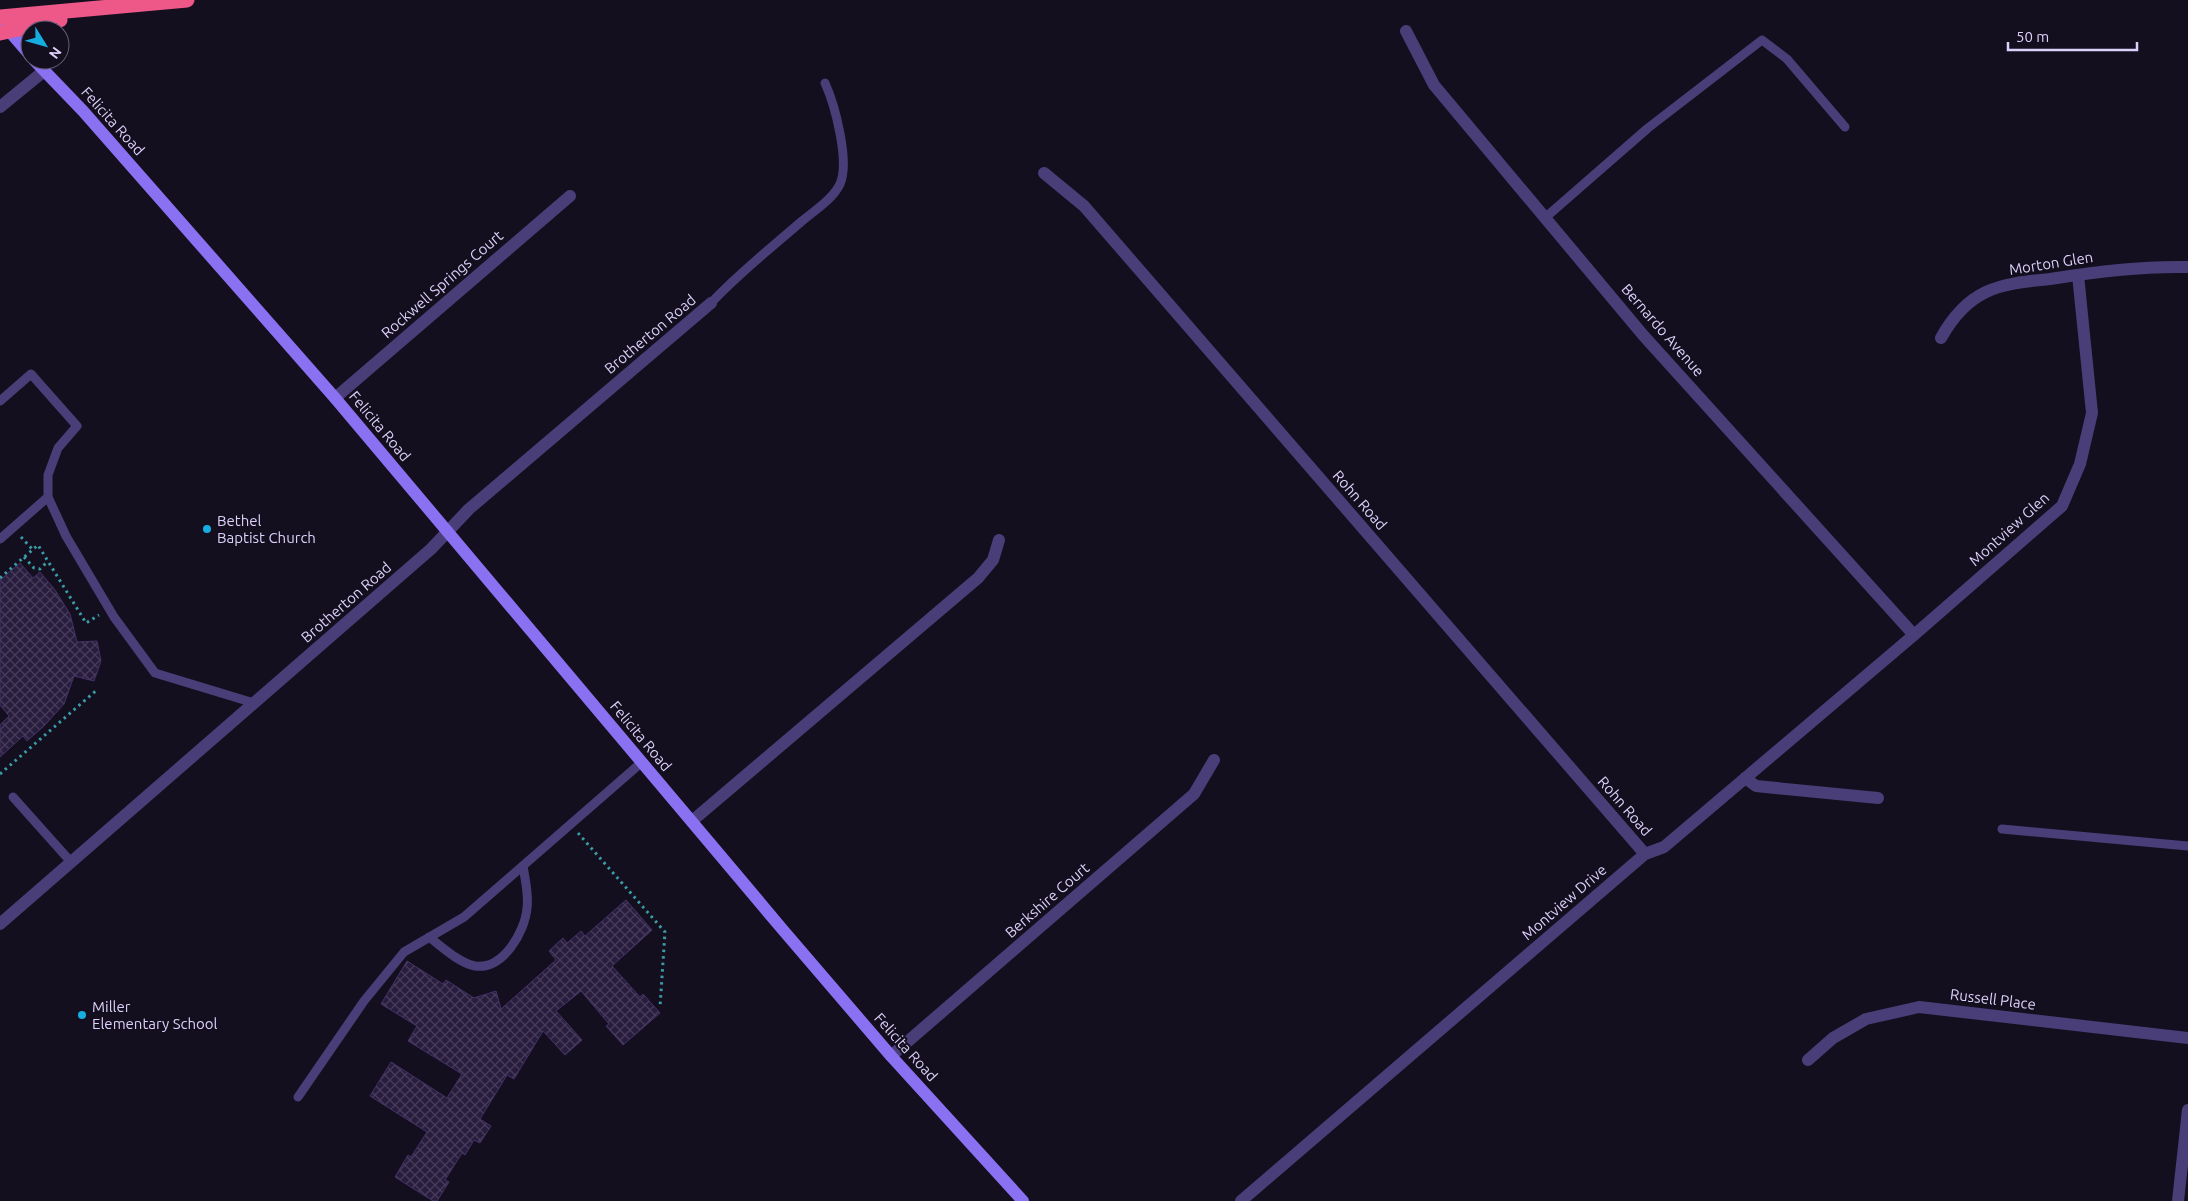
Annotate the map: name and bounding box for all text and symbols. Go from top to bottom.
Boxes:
north arrow [20,20,70,70]
scale bar [2008,20,2137,52]
text: 50 m [2016,28,2049,45]
text: N [46,44,65,62]
street label: Felicita Road [78,83,148,159]
street label: Rockwell Springs Court [378,227,506,341]
street label: Morton Glen [2008,248,2094,278]
street label: Bernardo Avenue [1618,280,1708,380]
street label: Brotherton Road [601,291,699,377]
street label: Felicita Road [346,388,414,464]
street label: Rohn Road [1330,467,1390,533]
street label: Montview Glen [1966,489,2052,569]
place label: Bethel Baptist Church [217,512,316,546]
marker: Bethel Baptist Church [201,523,213,535]
street label: Brotherton Road [298,558,394,646]
street label: Felicita Road [607,698,675,774]
street label: Rohn Road [1595,773,1655,839]
street label: Berkshire Court [1002,859,1092,941]
street label: Montview Drive [1518,861,1610,943]
street label: Russell Place [1949,985,2037,1013]
place label: Miller Elementary School [92,998,218,1032]
marker: Miller Elementary School [76,1009,88,1021]
street label: Felicita Road [871,1009,941,1085]

